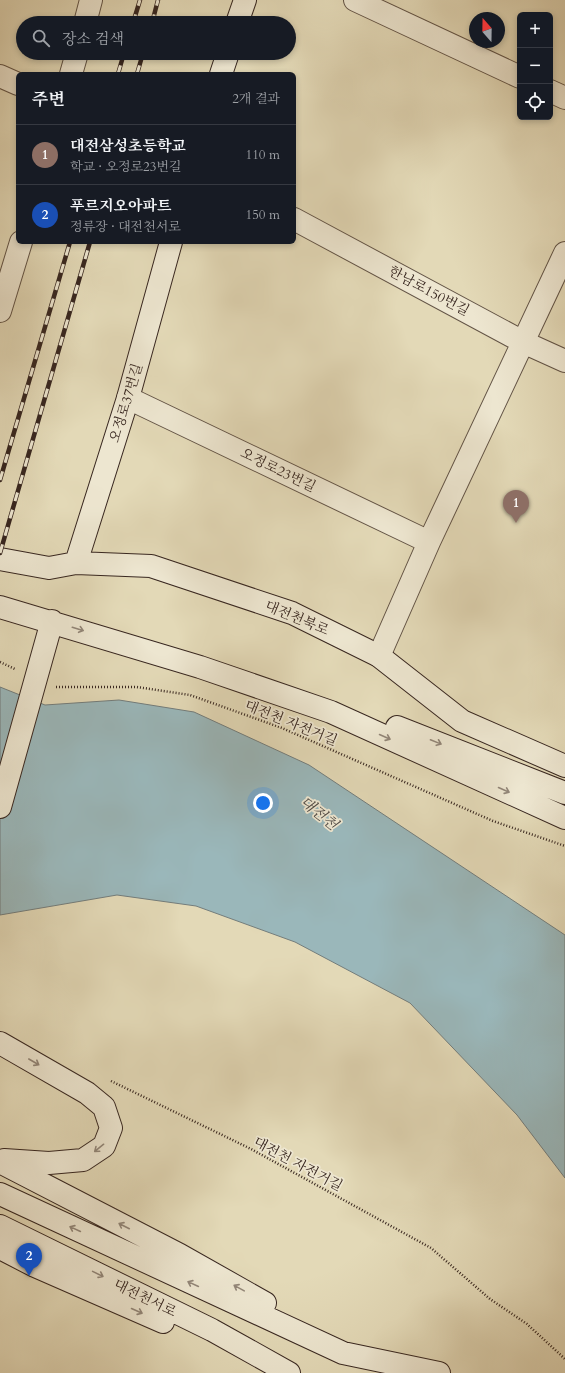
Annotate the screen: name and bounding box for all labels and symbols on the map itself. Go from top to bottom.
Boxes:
north arrow [469,12,505,48]
street label: 한남로150번길 [385,262,473,320]
street label: 오정로37번길 [105,361,147,445]
street label: 오정로23번길 [237,443,319,497]
pin: 1 [503,490,529,523]
street label: 대전천북로 [262,596,332,640]
one-way arrow [71,626,84,633]
street label: 대전천 자전거길 [242,696,340,750]
one-way arrow [379,734,391,741]
one-way arrow [430,739,442,747]
one-way arrow [497,787,509,794]
water label: 대전천 [296,792,343,835]
your location [253,793,273,813]
one-way arrow [28,1059,40,1067]
street label: 대전천 자전거길 [250,1133,346,1195]
one-way arrow [94,1144,105,1153]
one-way arrow [119,1222,131,1229]
one-way arrow [69,1225,81,1232]
pin: 2 [16,1243,42,1276]
one-way arrow [92,1271,104,1278]
street label: 대전천서로 [110,1275,180,1322]
one-way arrow [187,1280,199,1287]
one-way arrow [233,1284,245,1292]
one-way arrow [131,1308,143,1315]

